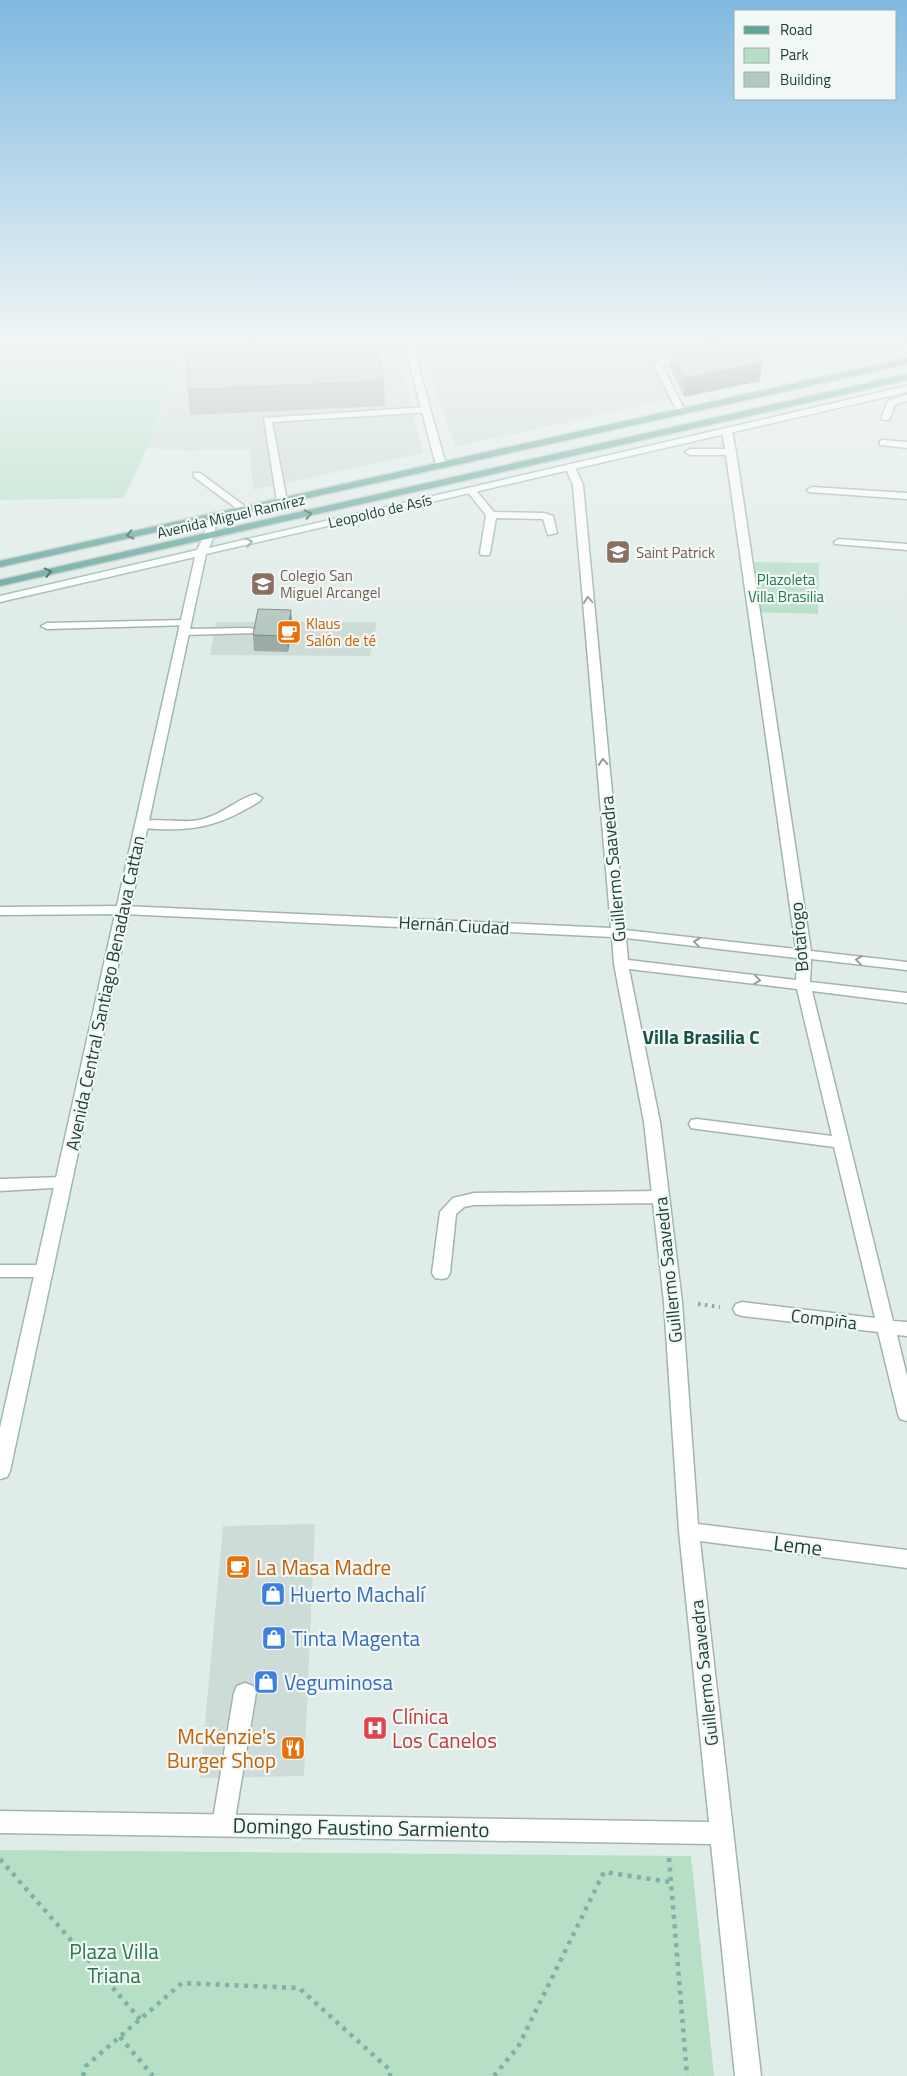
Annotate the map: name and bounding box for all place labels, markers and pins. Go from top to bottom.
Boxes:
school or university icon: Saint Patrick [605,539,631,565]
place label: Saint Patrick [636,541,715,564]
place label: Colegio San Miguel Arcangel [280,564,381,604]
school or university icon: Colegio San Miguel Arcangel [250,571,276,597]
place label: Klaus Salón de té [306,612,376,652]
cafe icon: Klaus Salón de té [276,619,302,645]
place label: La Masa Madre [256,1551,391,1583]
cafe icon: La Masa Madre [225,1554,251,1580]
place label: Huerto Machalí [290,1578,426,1610]
shop icon: Huerto Machalí [260,1581,286,1607]
place label: Tinta Magenta [292,1622,421,1654]
shop icon: Tinta Magenta [261,1625,287,1651]
place label: Veguminosa [284,1666,393,1698]
shop icon: Veguminosa [253,1669,279,1695]
place label: Clínica Los Canelos [392,1700,497,1756]
hospital icon: Clínica Los Canelos [362,1715,388,1741]
place label: McKenzie's Burger Shop [167,1720,276,1776]
restaurant icon: McKenzie's Burger Shop [280,1735,306,1761]

